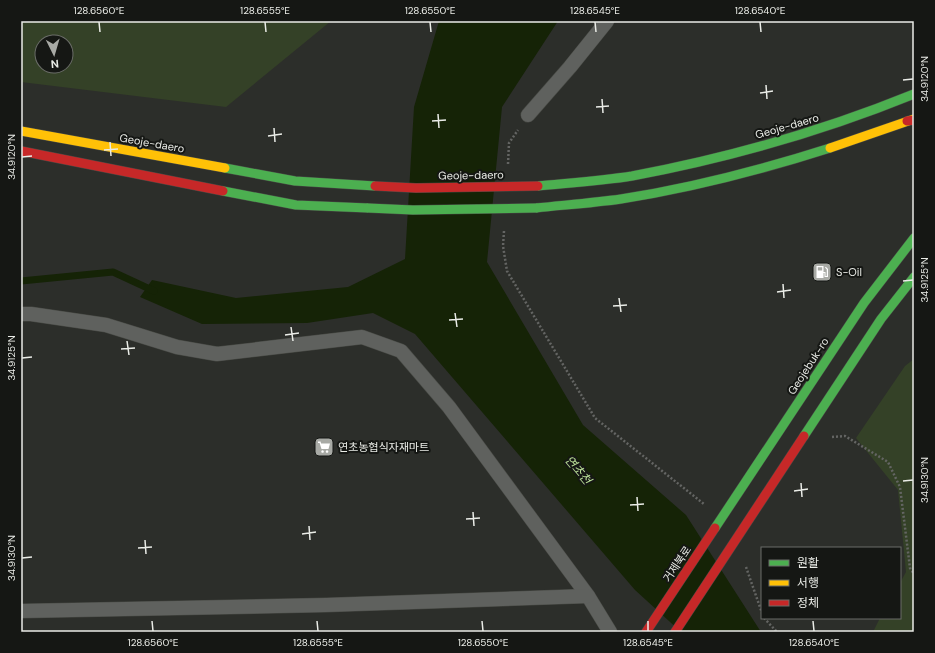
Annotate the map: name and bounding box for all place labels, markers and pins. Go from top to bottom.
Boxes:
fuel station icon: S-Oil [811,261,833,283]
place label: S-Oil [836,265,862,279]
supermarket icon: 연초농협식자재마트 [313,436,335,458]
place label: 연초농협식자재마트 [338,440,429,454]

